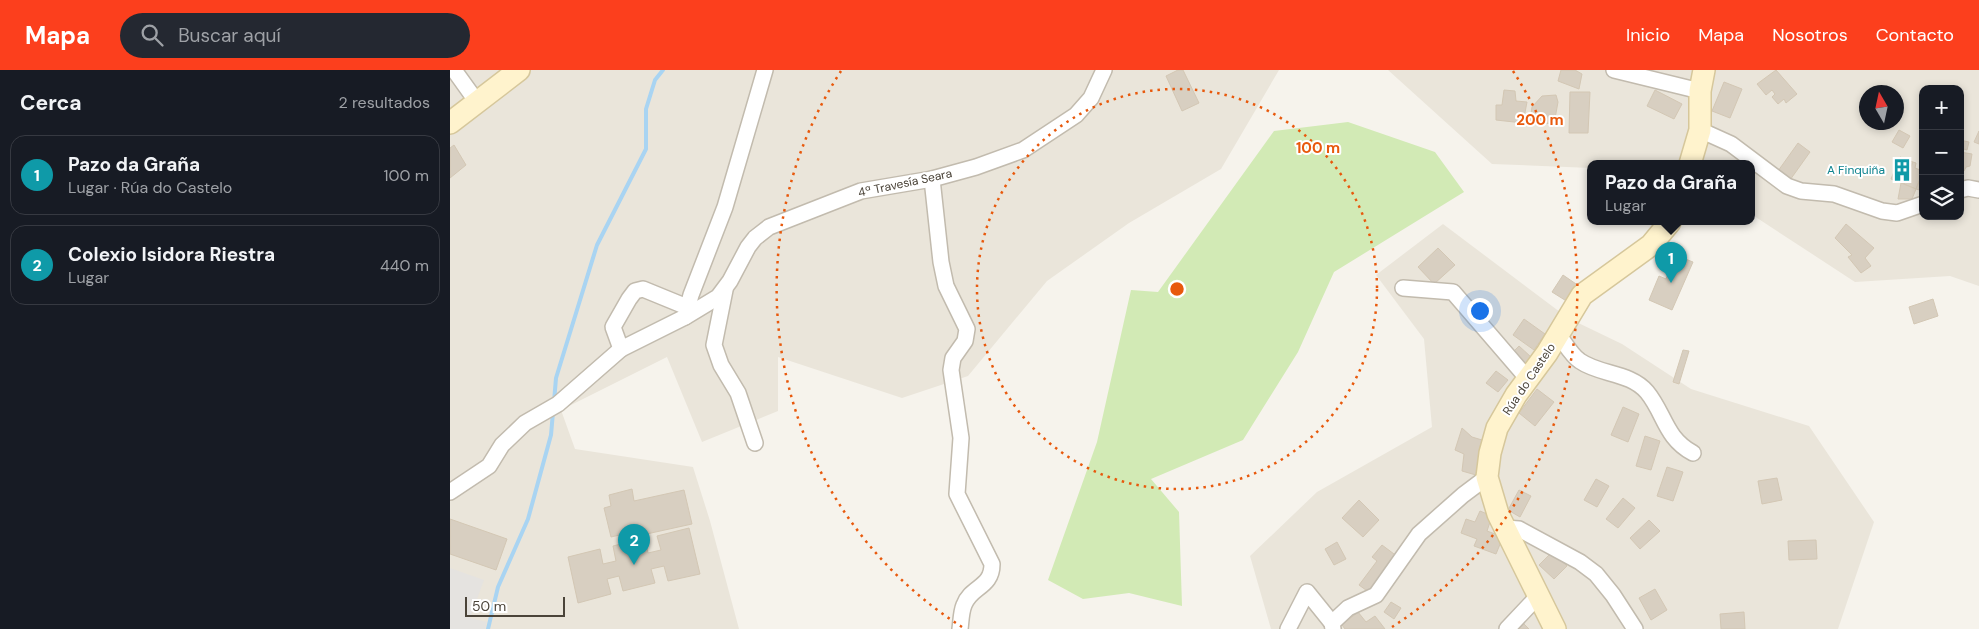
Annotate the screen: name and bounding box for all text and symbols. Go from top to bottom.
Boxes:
search box [120,13,470,58]
text: Mapa [25,20,90,51]
icon: search [138,21,166,49]
text: Buscar aquí [178,23,281,48]
text: Inicio [1626,23,1670,47]
text: Mapa [1698,23,1744,47]
text: Nosotros [1772,23,1848,47]
text: Contacto [1876,23,1954,47]
north arrow [1859,85,1904,130]
map controls [1919,85,1964,220]
button: + [1919,85,1964,130]
text: Cerca [20,89,82,117]
text: 2 resultados [339,92,430,113]
text: 200 m [1516,110,1564,130]
button: − [1919,130,1964,175]
text: 100 m [1296,138,1340,158]
text: Pazo da Graña [68,152,200,177]
building icon: A Finquiña [1889,157,1915,183]
popup [1587,160,1755,225]
place label: A Finquiña [1827,162,1885,178]
text: 1 [34,165,40,186]
text: 100 m [384,165,429,186]
street label: 4ª Travesía Seara [857,165,953,201]
text: Pazo da Graña [1605,170,1737,195]
button: layers [1919,175,1964,220]
text: Lugar · Rúa do Castelo [68,177,232,198]
text: Lugar [1605,195,1646,216]
text: Colexio Isidora Riestra [68,242,275,267]
pin: 1 [1655,242,1687,283]
text: 2 [32,255,42,276]
text: 440 m [380,255,429,276]
text: Lugar [68,267,109,288]
centre of rings [1168,280,1186,298]
your location [1467,298,1493,324]
street label: Rúa do Castelo [1499,340,1559,418]
pin: 2 [618,524,650,565]
scale bar [465,594,565,617]
text: 50 m [472,597,506,615]

